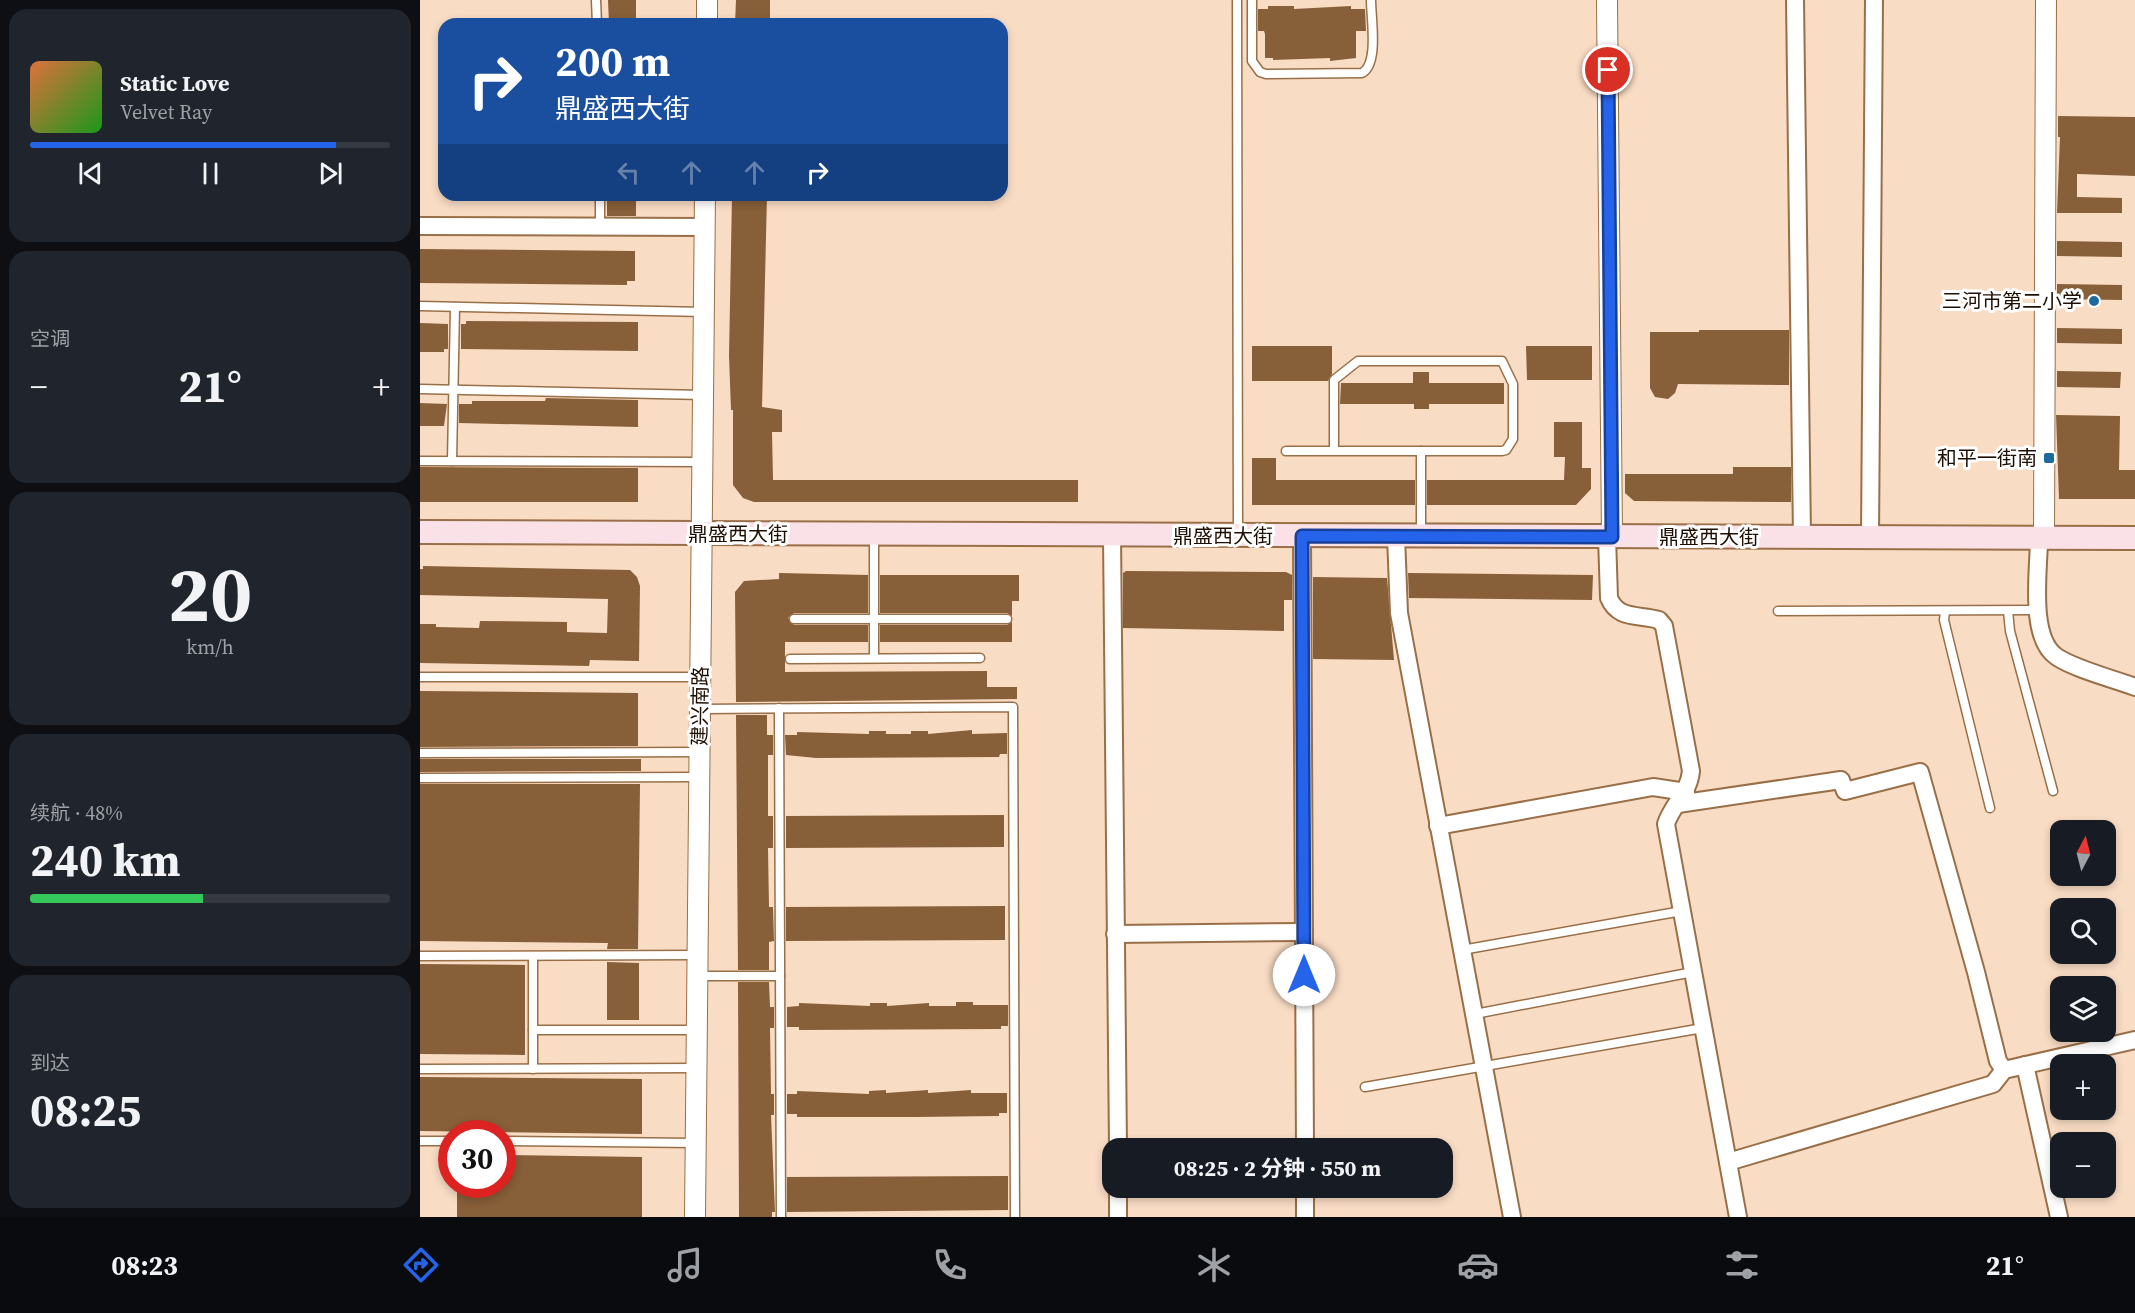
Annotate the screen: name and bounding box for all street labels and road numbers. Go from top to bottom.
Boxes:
street label: 鼎盛西大街 [688,520,788,548]
street label: 鼎盛西大街 [1173,522,1273,550]
street label: 鼎盛西大街 [1659,523,1759,551]
street label: 建兴南路 [685,666,715,746]

